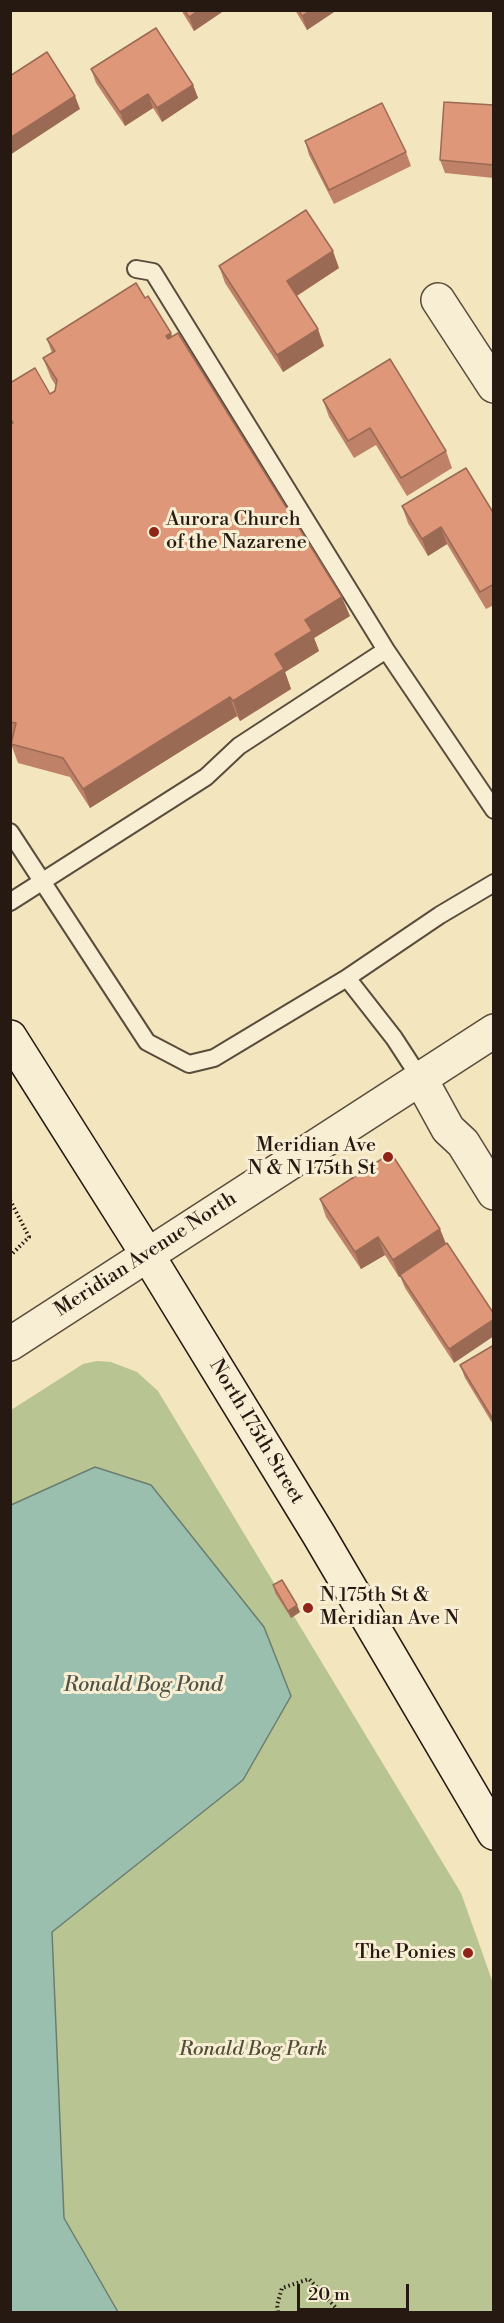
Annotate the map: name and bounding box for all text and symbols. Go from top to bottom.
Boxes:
place label: Aurora Church of the Nazarene [166,508,307,555]
marker: Aurora Church of the Nazarene [147,525,161,539]
place label: Meridian Ave N & N 175th St [248,1134,376,1181]
marker: Meridian Ave N & N 175th St [381,1150,395,1164]
street label: Meridian Avenue North [51,1187,241,1323]
street label: North 175th Street [203,1355,309,1509]
place label: N 175th St & Meridian Ave N [320,1584,459,1631]
marker: N 175th St & Meridian Ave N [301,1601,315,1615]
water label: Ronald Bog Pond [64,1673,222,1699]
place label: The Ponies [355,1941,456,1965]
marker: The Ponies [461,1946,475,1960]
park label: Ronald Bog Park [179,2038,327,2062]
scale bar [300,2272,412,2310]
text: 20 m [308,2283,350,2306]

